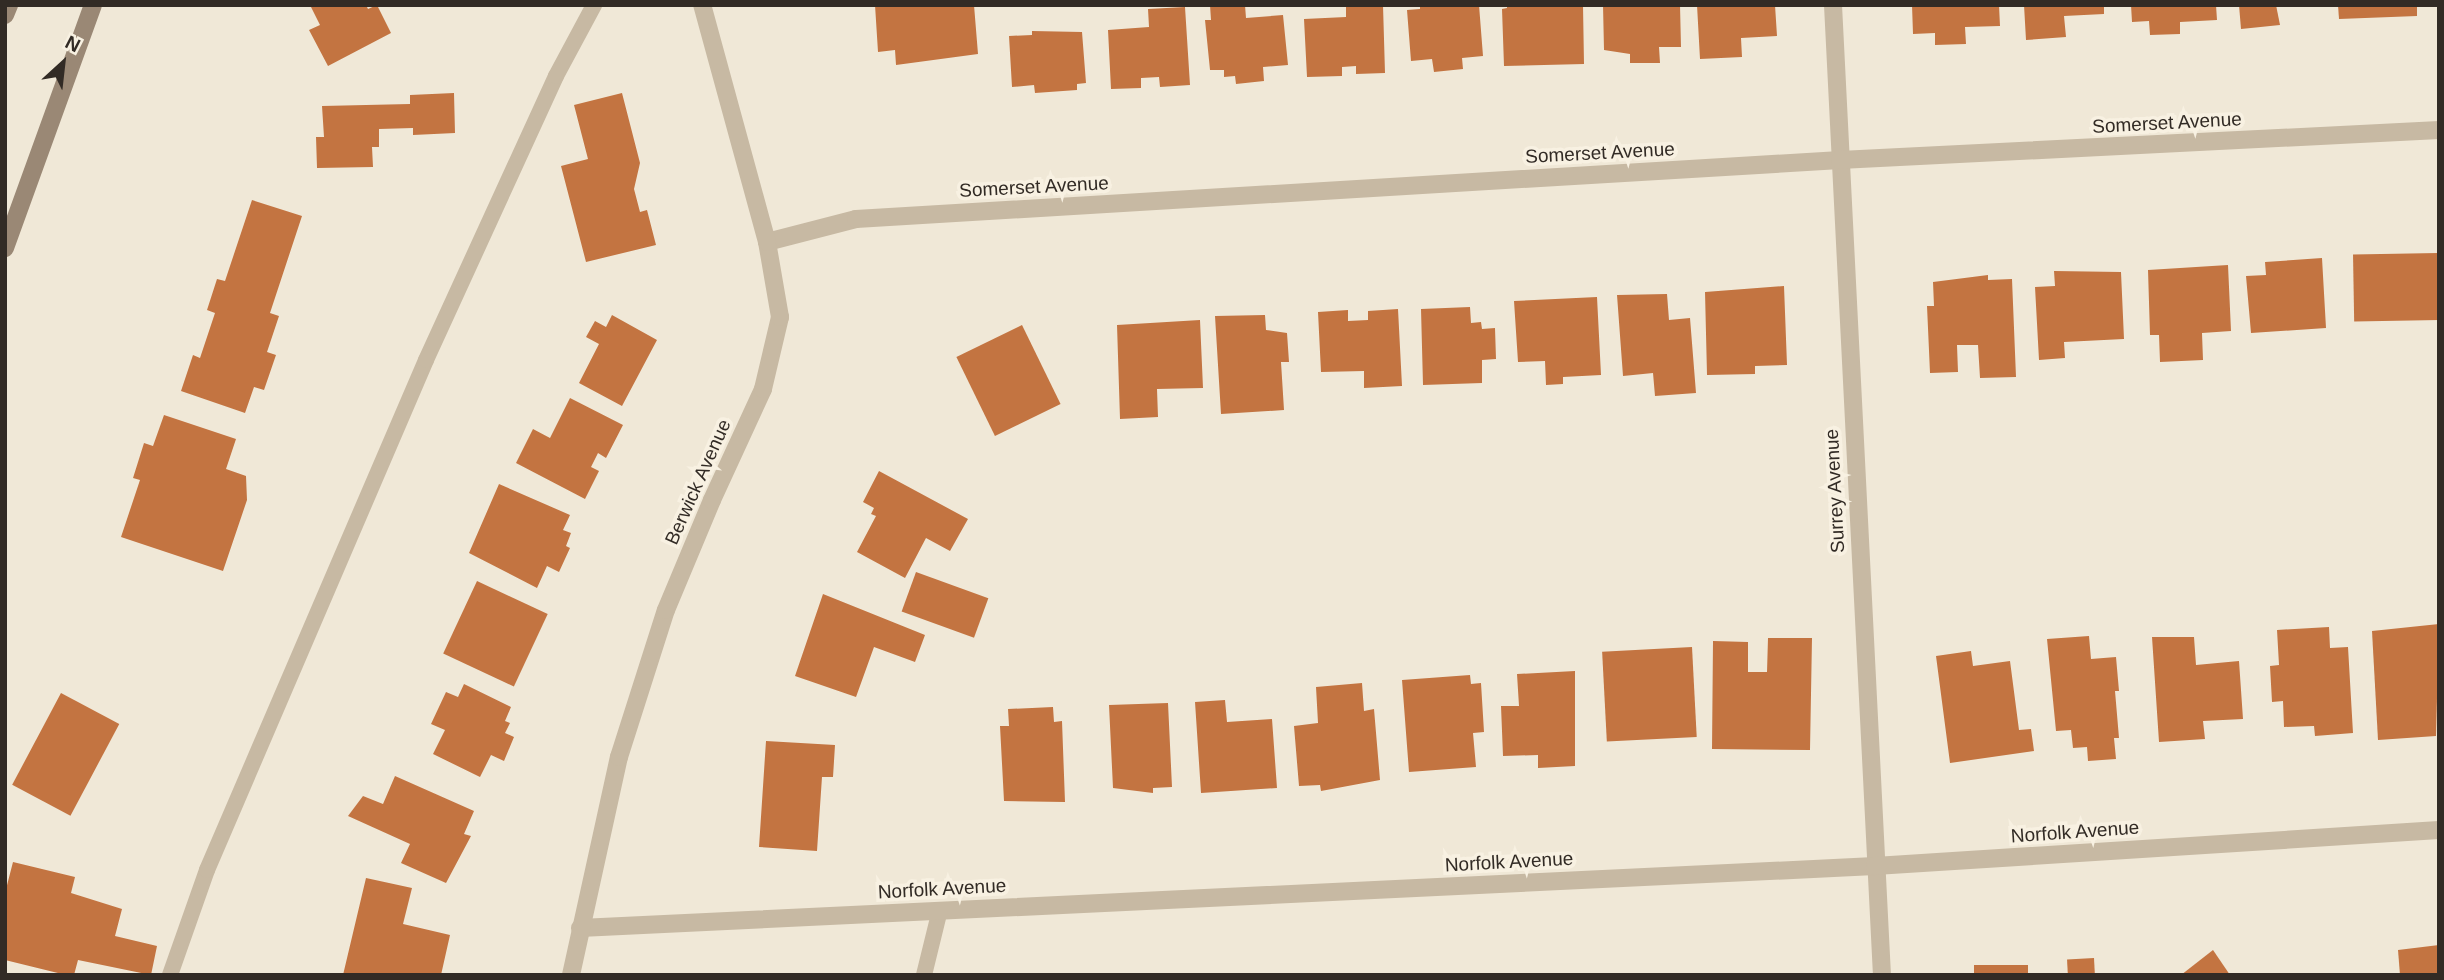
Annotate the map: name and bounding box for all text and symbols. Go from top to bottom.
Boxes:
north arrow [28,28,98,98]
text: N [62,31,84,56]
street label: Somerset Avenue [2091,108,2243,138]
street label: Somerset Avenue [1524,138,1676,168]
street label: Somerset Avenue [958,172,1110,202]
street label: Berwick Avenue [660,415,736,549]
street label: Surrey Avenue [1820,428,1850,554]
street label: Norfolk Avenue [2010,816,2140,848]
street label: Norfolk Avenue [1444,847,1574,877]
street label: Norfolk Avenue [877,874,1007,904]

